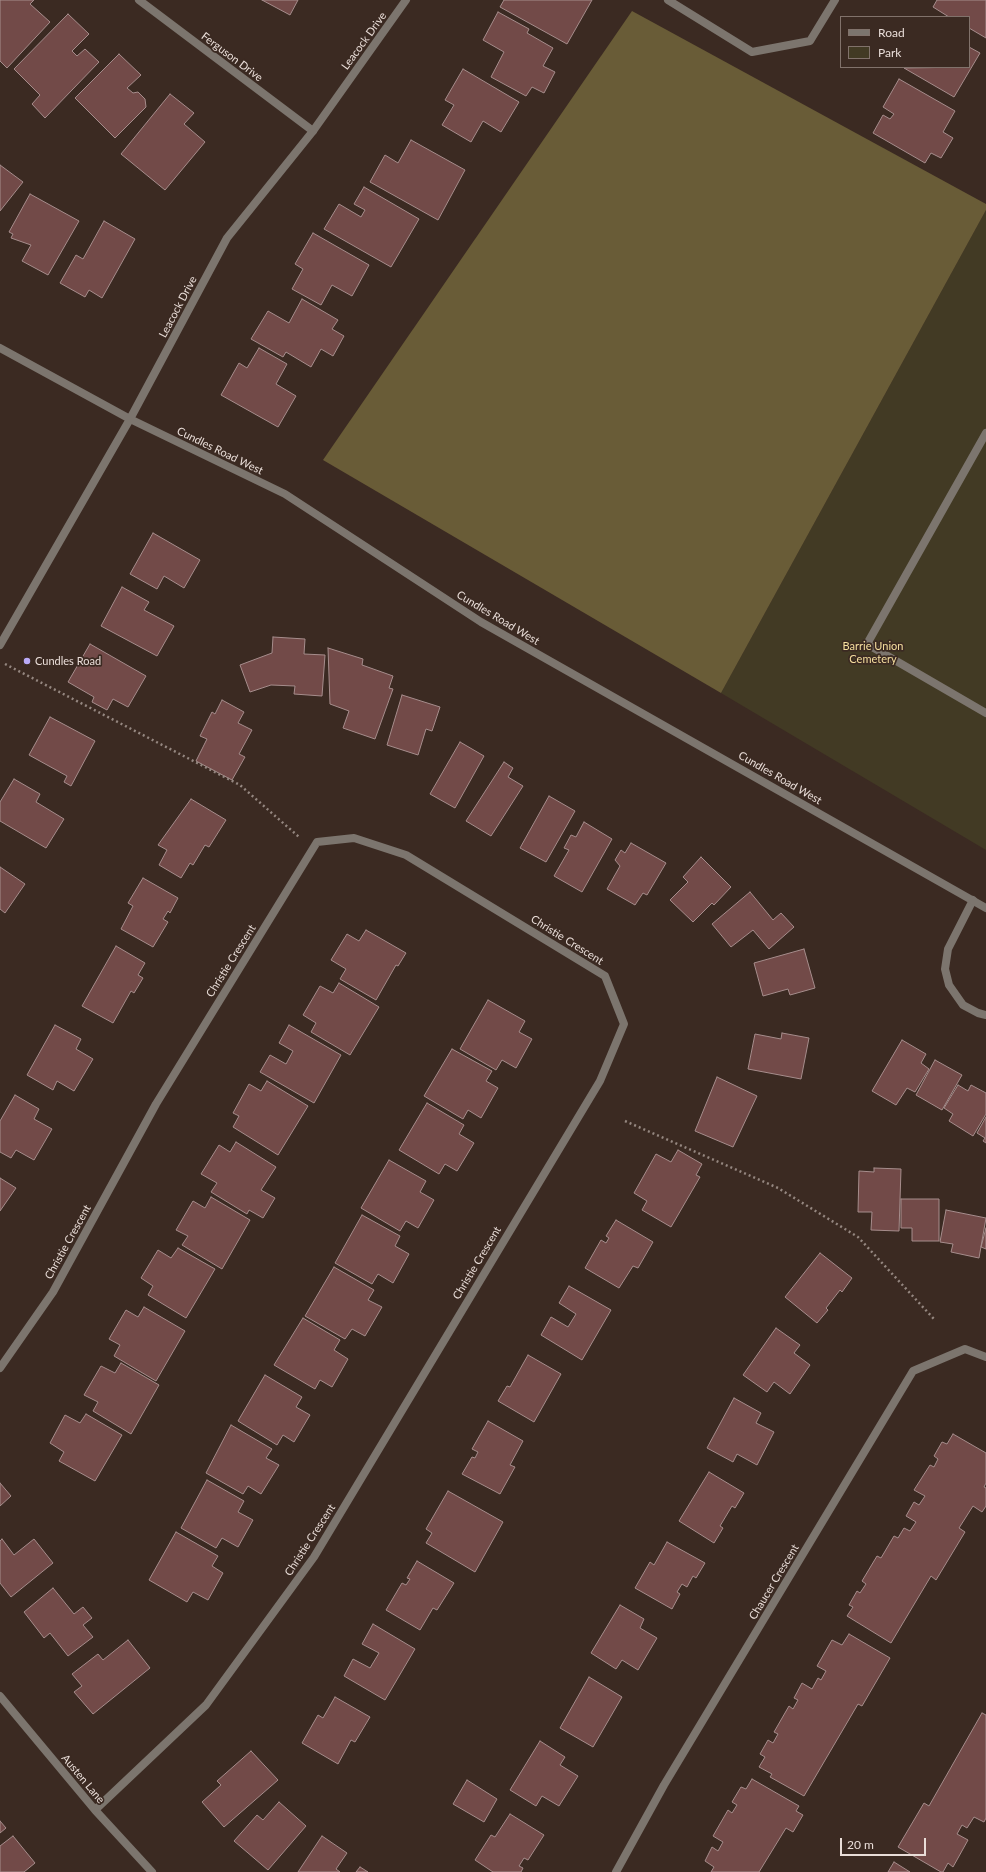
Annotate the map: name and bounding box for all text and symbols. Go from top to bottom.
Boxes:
street label: Leacock Drive [339,10,389,72]
legend [840,16,970,68]
text: Road [878,25,905,40]
street label: Ferguson Drive [199,30,265,84]
text: Park [878,45,901,60]
street label: Leacock Drive [156,274,200,340]
street label: Cundles Road West [175,424,265,478]
street label: Cundles Road West [454,588,542,648]
park label: Barrie Union Cemetery [843,639,903,665]
place label: Cundles Road [35,654,101,668]
marker: Cundles Road [22,656,32,666]
street label: Cundles Road West [736,749,824,807]
street label: Christie Crescent [528,912,606,968]
street label: Christie Crescent [203,922,259,1000]
street label: Christie Crescent [42,1203,94,1281]
street label: Christie Crescent [450,1224,504,1302]
street label: Christie Crescent [282,1502,338,1578]
street label: Chaucer Crescent [746,1542,802,1622]
street label: Austen Lane [59,1752,107,1806]
scale bar [842,1830,928,1856]
text: 20 m [847,1837,874,1852]

